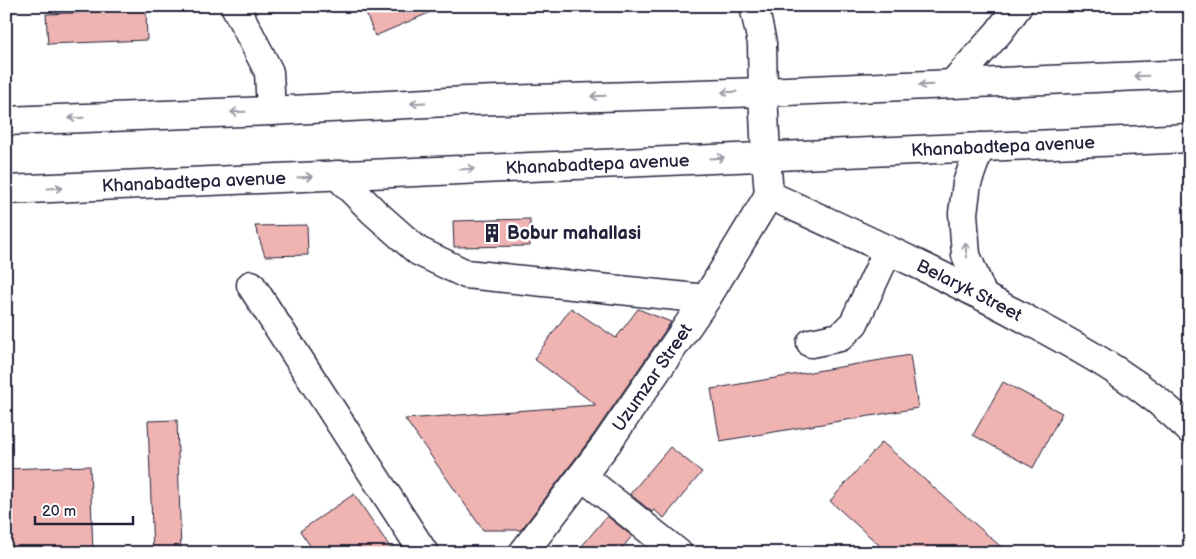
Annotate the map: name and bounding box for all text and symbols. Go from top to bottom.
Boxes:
one-way arrow [1133,71,1149,80]
one-way arrow [918,80,934,89]
one-way arrow [721,88,737,97]
one-way arrow [590,92,606,101]
one-way arrow [410,99,426,108]
one-way arrow [230,108,246,117]
one-way arrow [68,113,84,123]
street label: Khanabadtepa avenue [911,132,1096,161]
street label: Khanabadtepa avenue [505,150,690,179]
one-way arrow [709,154,725,163]
one-way arrow [459,165,475,174]
street label: Khanabadtepa avenue [101,168,287,197]
one-way arrow [296,172,312,181]
one-way arrow [47,184,63,193]
building icon: Bobur mahallasi [481,222,503,244]
place label: Bobur mahallasi [507,223,641,244]
one-way arrow [961,243,971,259]
street label: Belaryk Street [913,255,1026,326]
street label: Uzumzar Street [608,320,697,435]
scale bar [35,494,132,526]
text: 20 m [42,502,76,521]

